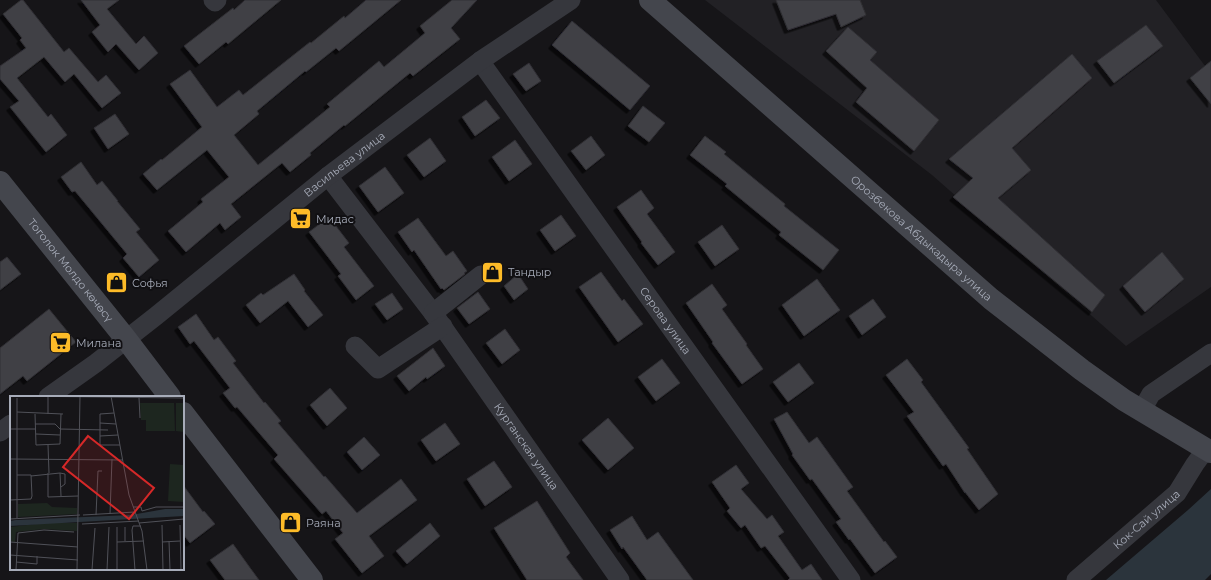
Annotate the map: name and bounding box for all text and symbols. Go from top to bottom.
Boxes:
street label: Васильева улица [301,128,388,200]
street label: Орозбекова Абдыкадыра улица [848,172,995,304]
supermarket icon: Мидас [288,206,314,232]
place label: Мидас [316,212,354,226]
street label: Тоголок Молдо көчөсү [25,216,117,325]
shop icon: Тандыр [480,259,506,285]
place label: Тандыр [508,265,551,279]
shop icon: Софья [103,270,129,296]
place label: Софья [132,276,168,290]
street label: Серова улица [637,284,694,357]
supermarket icon: Милана [48,330,74,356]
place label: Милана [76,336,121,350]
inset map [10,396,184,570]
street label: Курганская улица [491,400,562,493]
street label: Кок-Сай улица [1110,487,1183,552]
shop icon: Раяна [278,510,304,536]
place label: Раяна [306,516,341,530]

